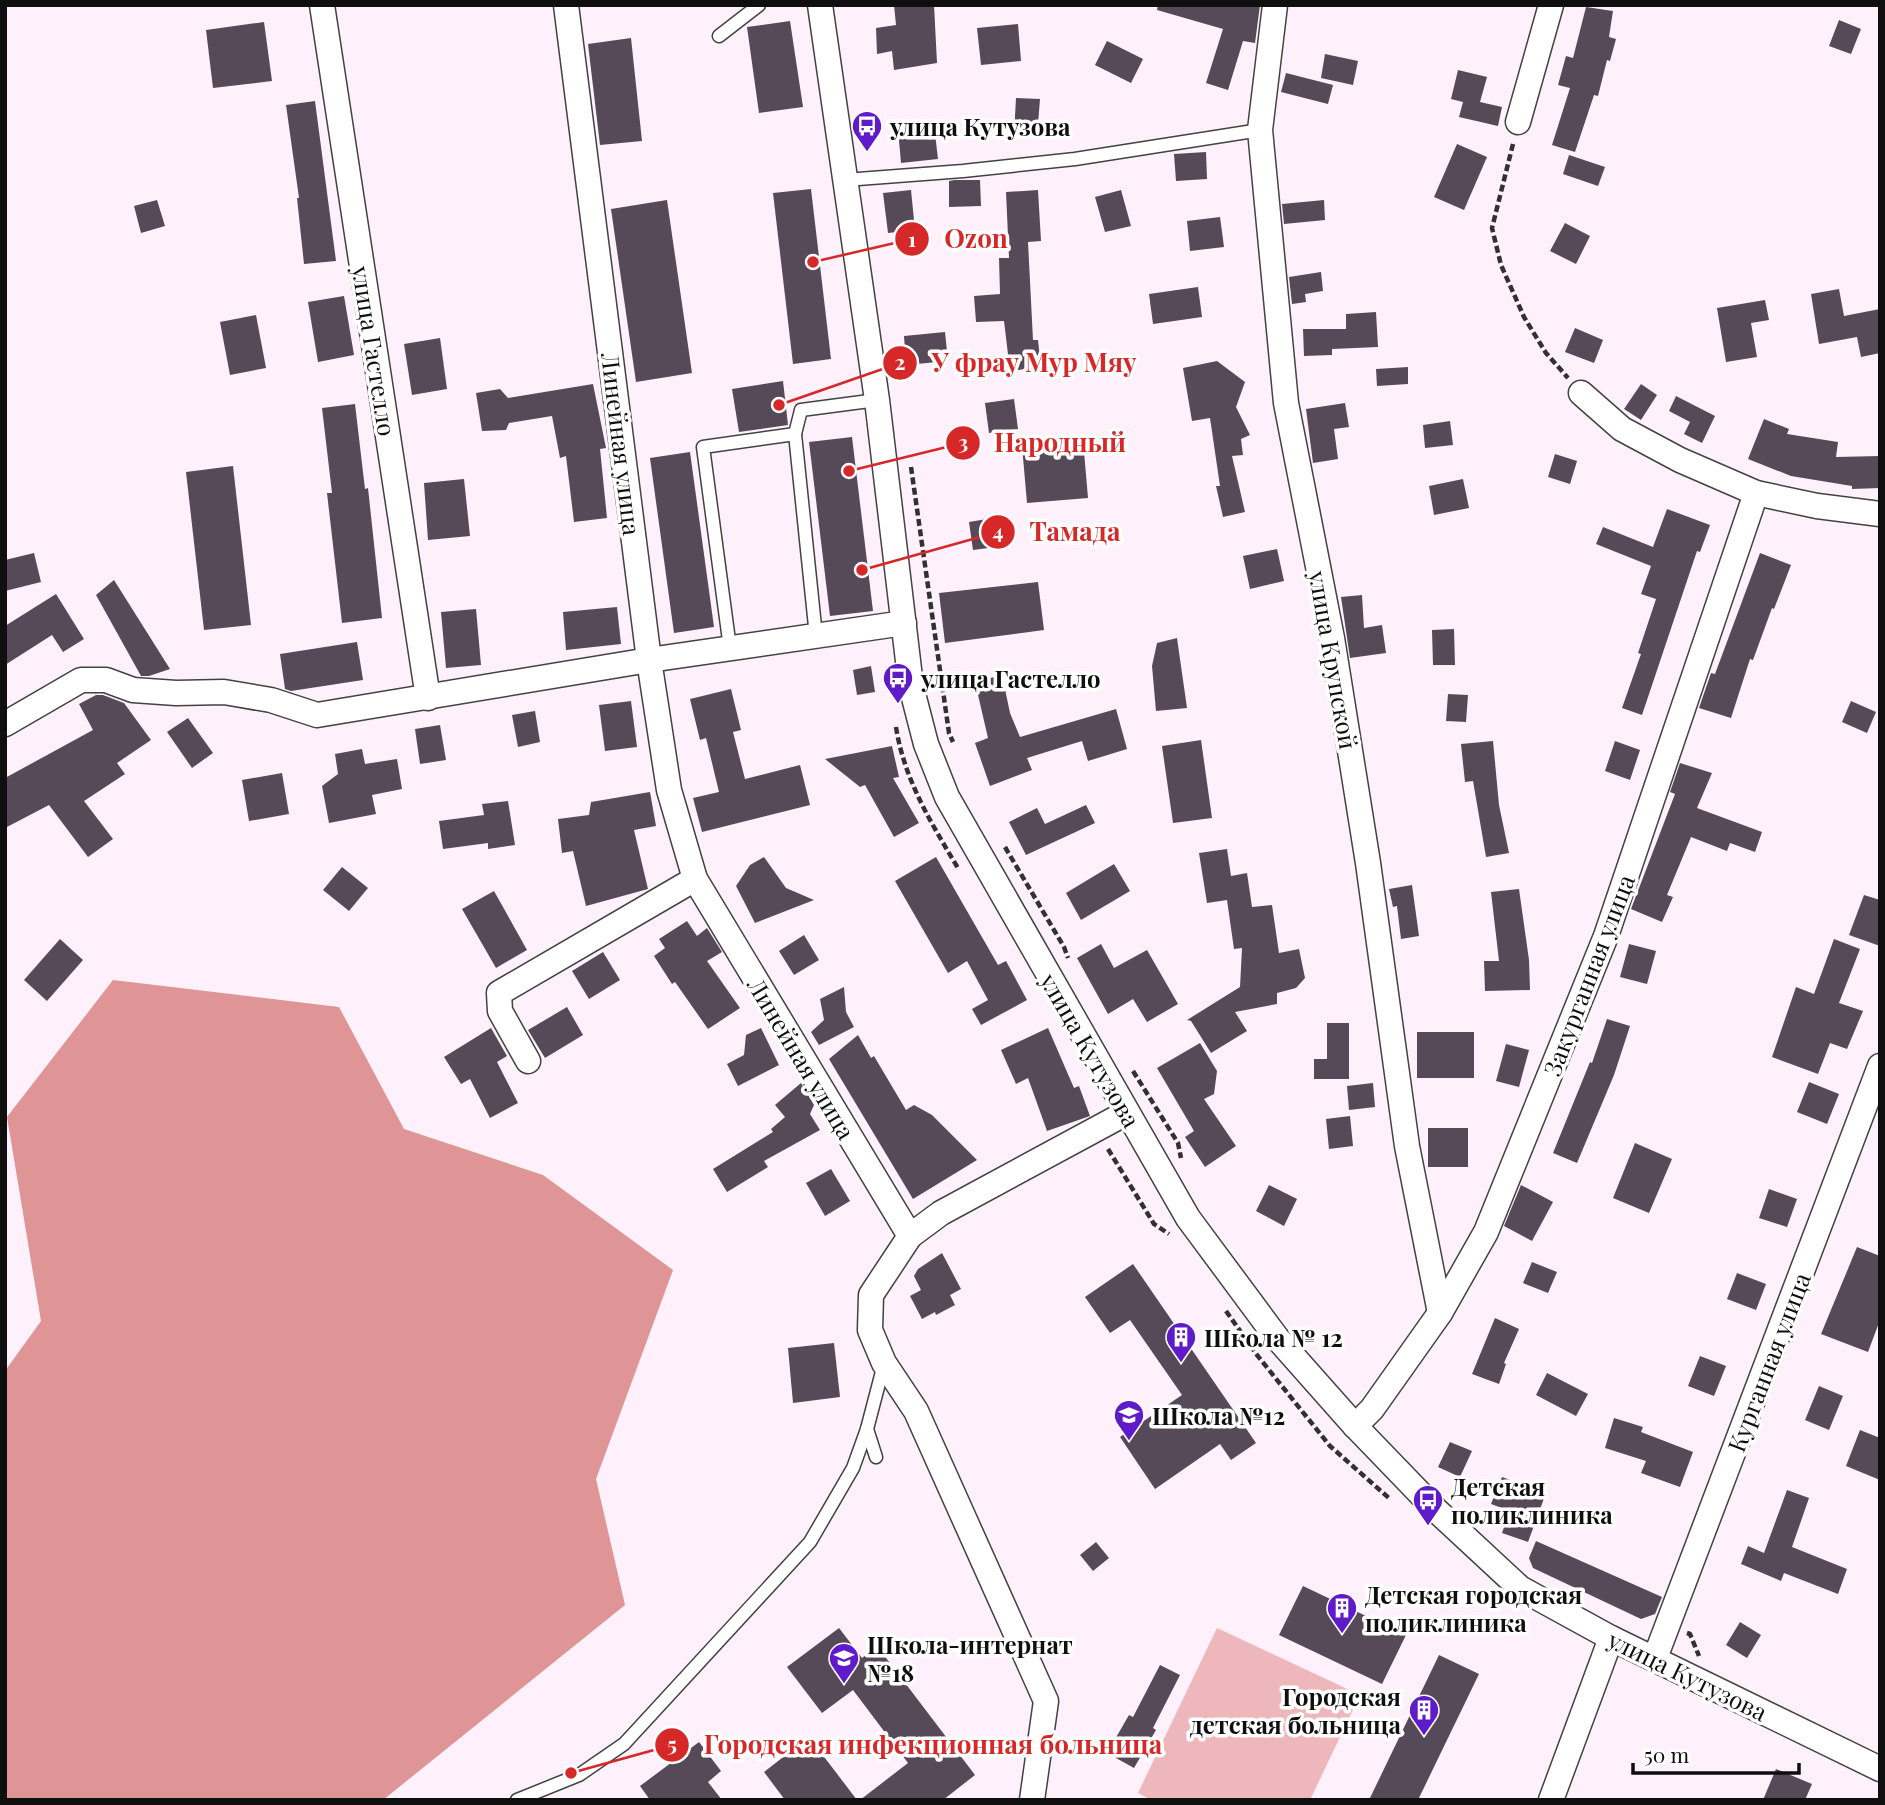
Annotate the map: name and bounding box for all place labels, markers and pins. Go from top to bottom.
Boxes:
bus stop icon: улица Кутузова [850,109,884,153]
place label: улица Кутузова [889,110,1071,142]
callout: Ozon [895,216,1022,263]
callout: У фрау Мур Мяу [883,339,1151,386]
callout: Народный [945,419,1140,466]
callout: Тамада [981,509,1135,556]
bus stop icon: улица Гастелло [881,661,915,705]
place label: улица Гастелло [920,662,1101,694]
building icon: Школа № 12 [1164,1320,1198,1364]
place label: Школа № 12 [1204,1321,1343,1353]
school or university icon: Школа №12 [1112,1398,1146,1442]
place label: Школа №12 [1152,1399,1285,1431]
place label: Детская поликлиника [1451,1470,1613,1530]
bus stop icon: Детская поликлиника [1411,1483,1445,1527]
place label: Детская городская поликлиника [1365,1578,1582,1638]
building icon: Детская городская поликлиника [1325,1591,1359,1635]
place label: Школа-интернат №18 [867,1628,1073,1688]
school or university icon: Школа-интернат №18 [827,1641,861,1685]
place label: Городская детская больница [1190,1680,1402,1740]
building icon: Городская детская больница [1407,1693,1441,1737]
callout: Городская инфекционная больница [655,1721,1176,1768]

